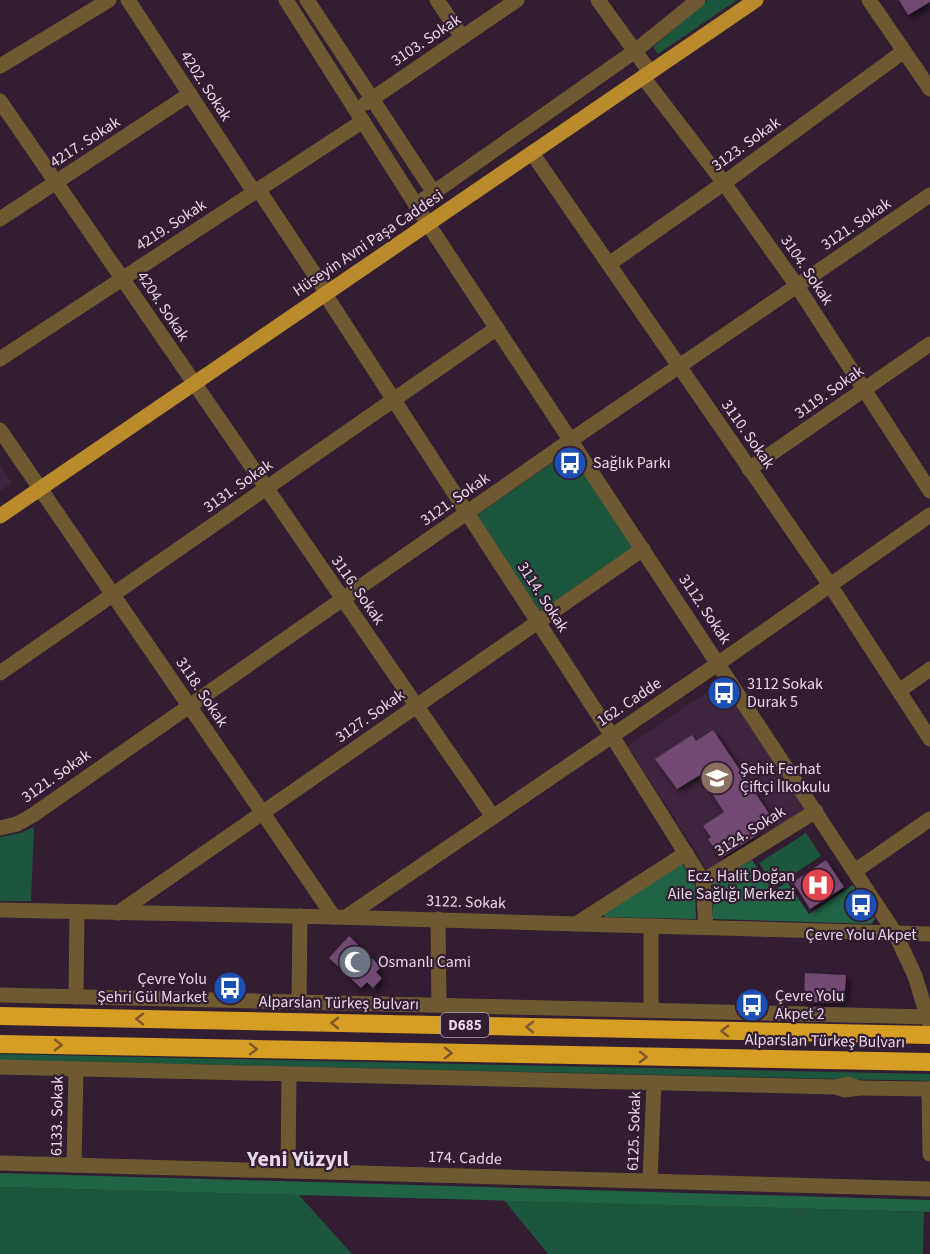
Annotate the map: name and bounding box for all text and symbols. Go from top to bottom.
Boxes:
street label: 3103. Sokak [387,8,465,71]
street label: 4202. Sokak [175,46,237,126]
street label: 4217. Sokak [45,111,125,173]
street label: 3123. Sokak [707,112,785,176]
street label: Hüseyin Avni Paşa Caddesi [288,184,448,302]
street label: 3121. Sokak [817,192,895,255]
street label: 4219. Sokak [131,194,211,256]
street label: 3104. Sokak [776,231,839,309]
street label: 4204. Sokak [132,267,195,345]
street label: 3119. Sokak [790,360,868,424]
street label: 3110. Sokak [716,395,780,473]
bus stop icon: Sağlık Parkı [552,445,588,481]
place label: Sağlık Parkı [593,452,671,474]
street label: 3131. Sokak [199,454,277,518]
street label: 3121. Sokak [416,467,494,531]
street label: 3116. Sokak [326,551,390,629]
street label: 3114. Sokak [512,557,574,637]
street label: 3112. Sokak [674,570,737,648]
street label: 3118. Sokak [171,653,234,731]
street label: 162. Cadde [592,672,666,732]
place label: 3112 Sokak Durak 5 [747,673,823,713]
bus stop icon: 3112 Sokak Durak 5 [706,675,742,711]
street label: 3127. Sokak [331,684,409,748]
street label: 3121. Sokak [17,744,95,808]
place label: Şehit Ferhat Çiftçi İlkokulu [740,758,831,798]
school or university icon: Şehit Ferhat Çiftçi İlkokulu [699,760,735,796]
street label: 3124. Sokak [710,800,790,862]
place label: Ecz. Halit Doğan Aile Sağlığı Merkezi [668,865,795,905]
hospital icon: Ecz. Halit Doğan Aile Sağlığı Merkezi [800,867,836,903]
bus stop icon: Çevre Yolu Akpet [843,887,879,923]
street label: 3122. Sokak [426,890,506,914]
place label: Çevre Yolu Akpet [805,924,917,946]
mosque icon: Osmanlı Cami [337,944,373,980]
place label: Osmanlı Cami [378,951,471,973]
place label: Çevre Yolu Şehri Gül Market [97,968,208,1008]
bus stop icon: Çevre Yolu Şehri Gül Market [212,970,248,1006]
place label: Çevre Yolu Akpet 2 [775,985,845,1025]
bus stop icon: Çevre Yolu Akpet 2 [734,987,770,1023]
street label: Alparslan Türkeş Bulvarı [259,991,419,1015]
one-way arrow [135,1012,144,1025]
road number: D685 [441,1013,489,1037]
one-way arrow [330,1016,339,1029]
one-way arrow [525,1020,534,1033]
one-way arrow [720,1024,729,1037]
street label: Alparslan Türkeş Bulvarı [745,1029,905,1053]
one-way arrow [54,1038,63,1051]
one-way arrow [249,1042,258,1055]
one-way arrow [444,1046,453,1059]
one-way arrow [639,1050,648,1063]
street label: 6133. Sokak [45,1076,69,1156]
street label: 6125. Sokak [622,1091,646,1171]
district label: Yeni Yüzyıl [246,1143,350,1175]
street label: 174. Cadde [428,1146,502,1170]

